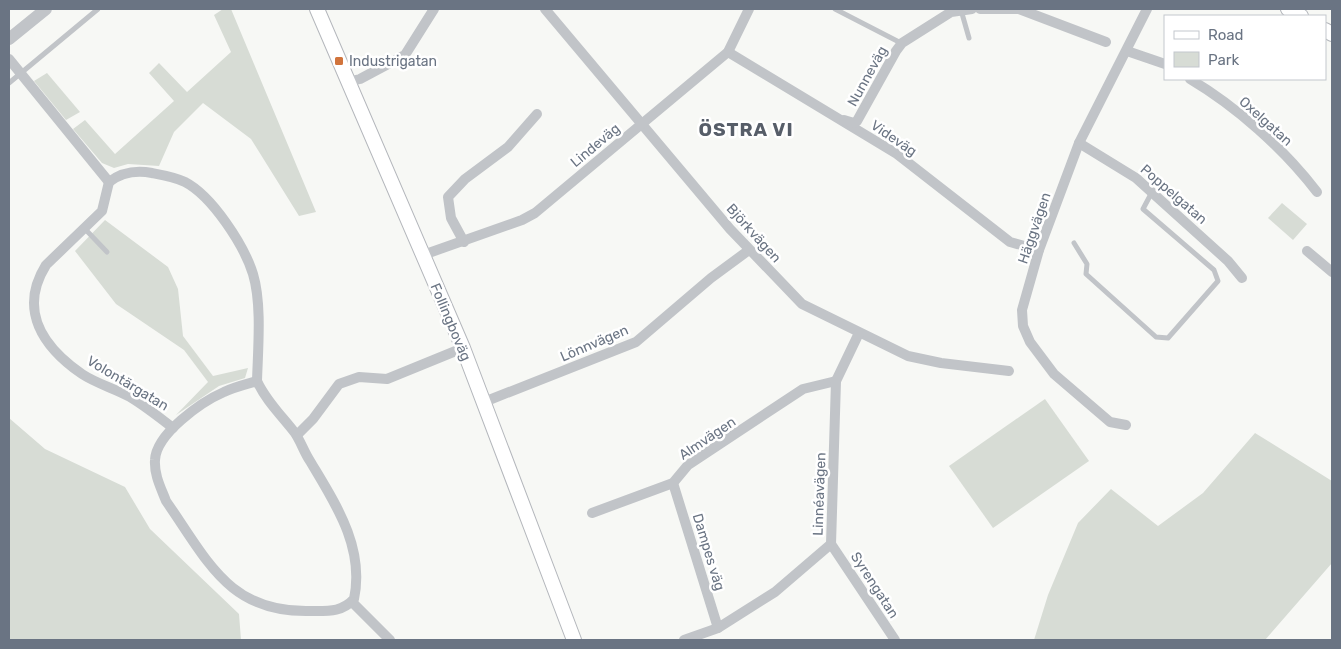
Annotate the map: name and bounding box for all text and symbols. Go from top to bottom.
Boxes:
legend [1164,15,1326,80]
text: Road [1208,26,1244,44]
street label: Nunneväg [844,43,891,109]
text: Park [1208,51,1239,69]
place label: Industrigatan [349,53,437,70]
marker: Industrigatan [333,55,345,67]
street label: Oxelgatan [1236,93,1296,150]
street label: Videväg [867,117,920,160]
district label: ÖSTRA VI [698,118,794,141]
street label: Lindeväg [567,120,623,171]
street label: Poppelgatan [1137,161,1210,228]
street label: Häggvägen [1014,190,1055,266]
street label: Björkvägen [723,200,784,266]
street label: Follingboväg [427,281,475,364]
street label: Lönnvägen [558,321,631,365]
street label: Volontärgatan [84,352,172,415]
street label: Almvägen [676,413,739,464]
street label: Linnéavägen [810,452,829,536]
street label: Dampes väg [689,512,728,593]
street label: Syrengatan [847,549,902,622]

